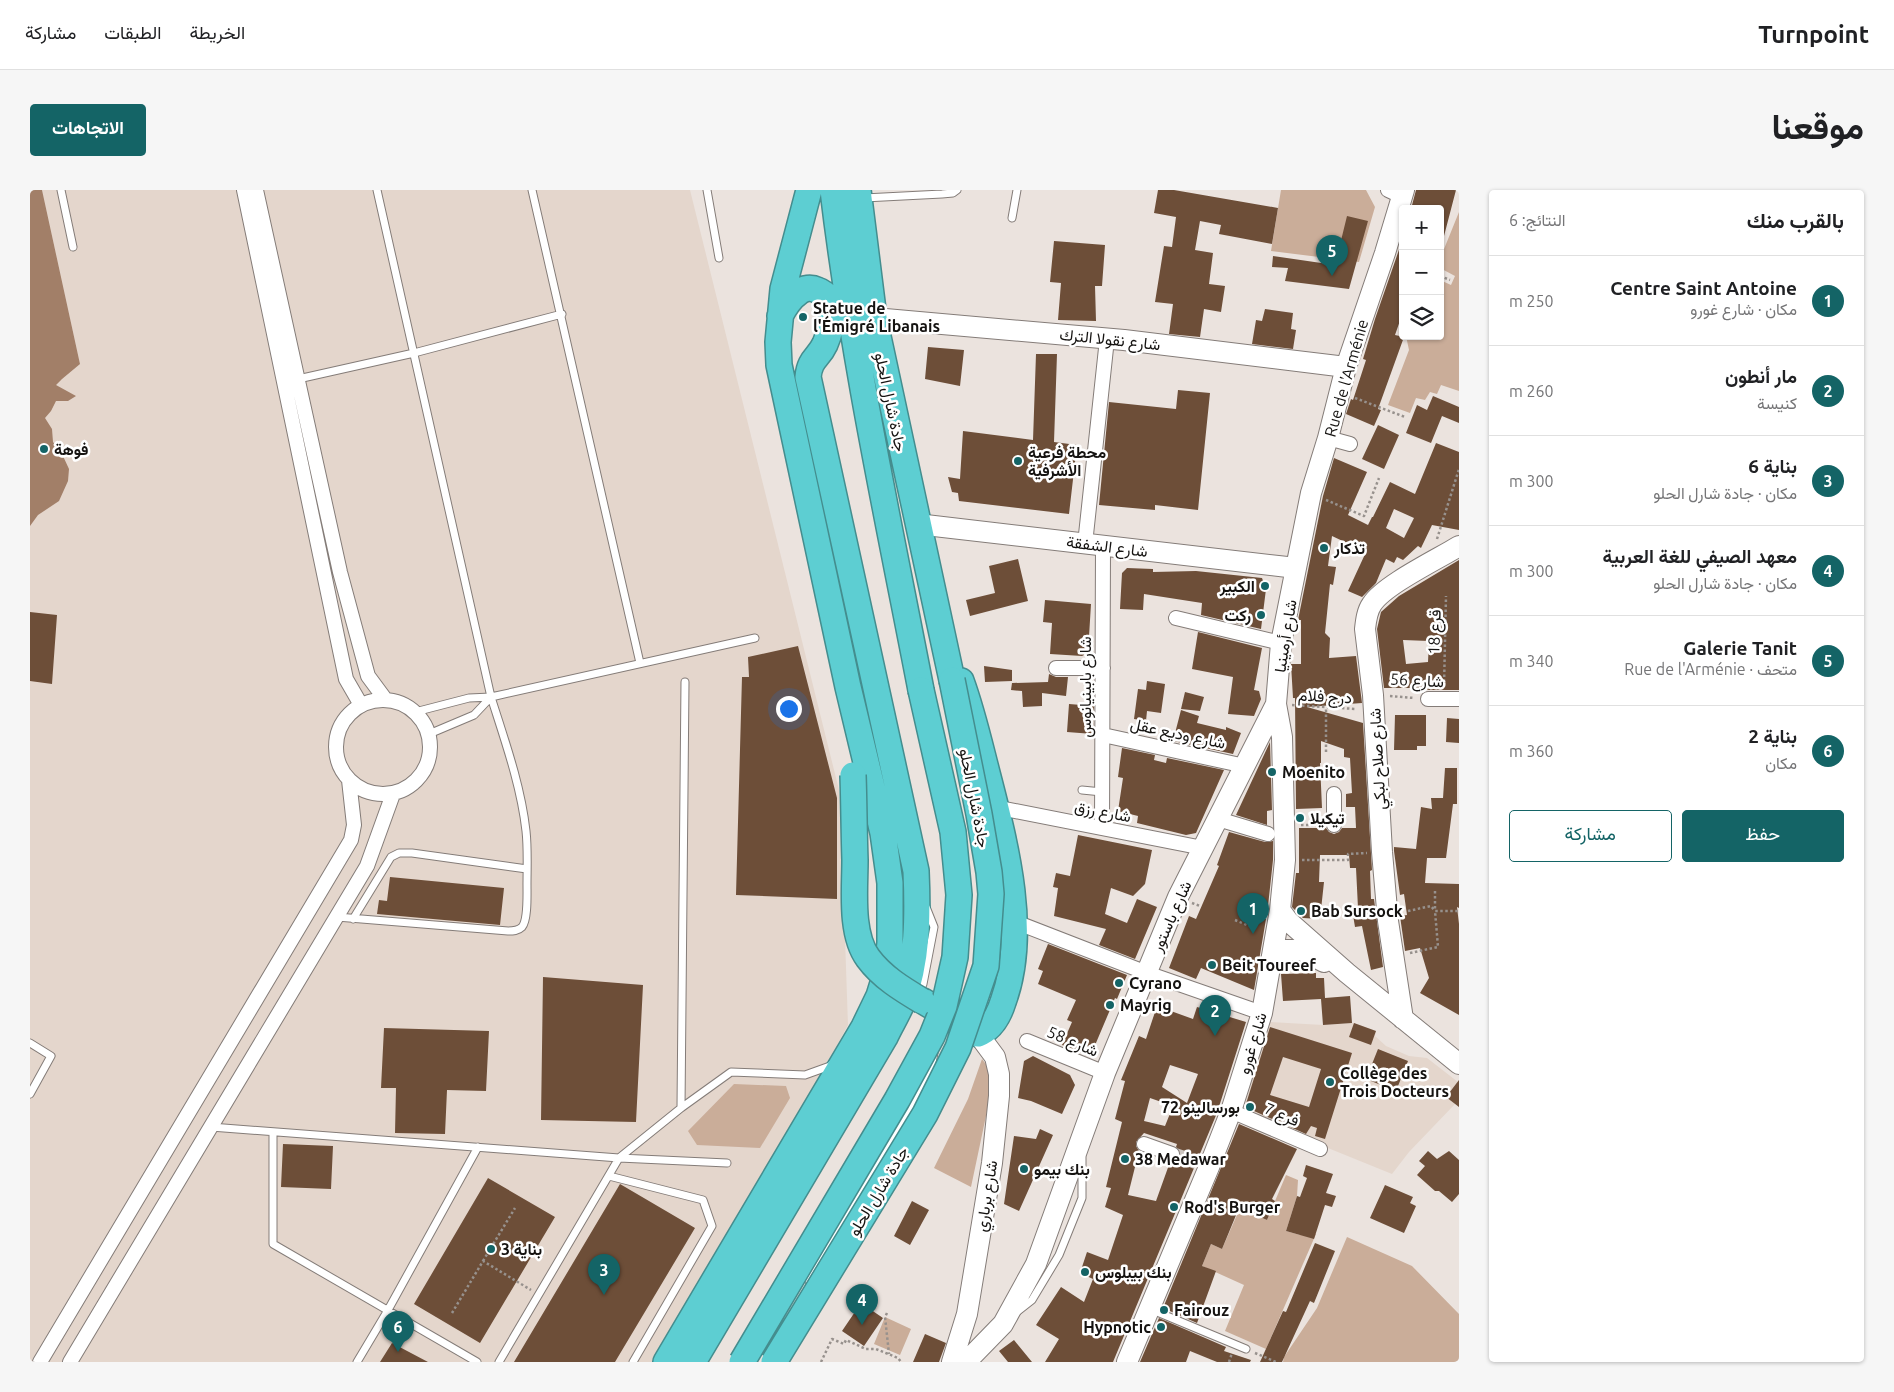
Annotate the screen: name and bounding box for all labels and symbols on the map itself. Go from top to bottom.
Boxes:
pin: 5 [1316,235,1348,276]
place label: Statue de l'Émigré Libanais [813,299,940,335]
marker: Statue de l'Émigré Libanais [797,311,809,323]
street label: Rue de l'Arménie [1321,317,1371,439]
street label: شارع نقولا الترك [1058,325,1161,356]
street label: جادة شارل الحلو [870,351,910,454]
place label: فوهة [54,440,89,460]
marker: فوهة [38,443,50,455]
place label: محطة فرعية الأشرفية [1028,443,1106,481]
marker: محطة فرعية الأشرفية [1012,455,1024,467]
street label: شارع الشفقة [1065,532,1149,563]
place label: تذكار [1333,539,1365,559]
marker: تذكار [1318,542,1330,554]
place label: الكبير [1219,577,1255,597]
marker: الكبير [1259,580,1271,592]
street label: شارع أرمينيا [1270,598,1303,674]
place label: ركت [1224,606,1251,626]
marker: ركت [1255,609,1267,621]
street label: قرع 18 [1424,609,1447,655]
street label: شارع بابينيانوس [1076,636,1097,738]
street label: شارع 56 [1389,670,1444,693]
street label: درج فلام [1297,686,1352,709]
your location [776,696,802,722]
street label: شارع صلاح لبكي [1365,707,1394,810]
street label: شارع وديع عقل [1128,714,1227,755]
street label: جادة شارل الحلو [955,747,994,850]
place label: Moenito [1282,763,1345,781]
marker: Moenito [1266,766,1278,778]
street label: شارع رزق [1073,797,1133,828]
place label: تيكيلا [1310,809,1345,828]
marker: تيكيلا [1294,812,1306,824]
street label: شارع باستور [1147,878,1197,956]
pin: 1 [1237,893,1269,934]
place label: Bab Sursock [1311,902,1403,920]
marker: Bab Sursock [1295,905,1307,917]
place label: Beit Toureef [1222,956,1316,974]
marker: Beit Toureef [1206,959,1218,971]
place label: Cyrano [1129,974,1182,992]
marker: Cyrano [1113,977,1125,989]
pin: 2 [1199,995,1231,1036]
place label: Mayrig [1120,996,1172,1014]
marker: Mayrig [1104,999,1116,1011]
street label: شارع غورو [1234,1010,1273,1077]
street label: شارع 58 [1044,1022,1101,1063]
place label: Collège des Trois Docteurs [1340,1064,1449,1100]
marker: Collège des Trois Docteurs [1324,1076,1336,1088]
place label: بورسالينو 72 [1161,1098,1240,1118]
street label: فرع 7 [1261,1099,1302,1132]
marker: بورسالينو 72 [1244,1101,1256,1113]
street label: جادة شارل الحلو [844,1143,914,1240]
place label: 38 Medawar [1135,1150,1227,1168]
marker: 38 Medawar [1119,1153,1131,1165]
street label: شارع برباري [971,1159,1005,1234]
place label: بنك بيمو [1034,1160,1090,1180]
marker: بنك بيمو [1018,1163,1030,1175]
place label: Rod's Burger [1184,1198,1281,1216]
marker: Rod's Burger [1168,1201,1180,1213]
place label: بناية 3 [501,1240,542,1259]
marker: بناية 3 [485,1243,497,1255]
pin: 3 [588,1254,620,1295]
place label: بنك بيبلوس [1095,1263,1172,1283]
marker: بنك بيبلوس [1079,1266,1091,1278]
pin: 4 [846,1284,878,1325]
place label: Fairouz [1174,1301,1229,1319]
marker: Fairouz [1158,1304,1170,1316]
pin: 6 [382,1311,414,1352]
place label: Hypnotic [1083,1318,1151,1336]
marker: Hypnotic [1155,1321,1167,1333]

